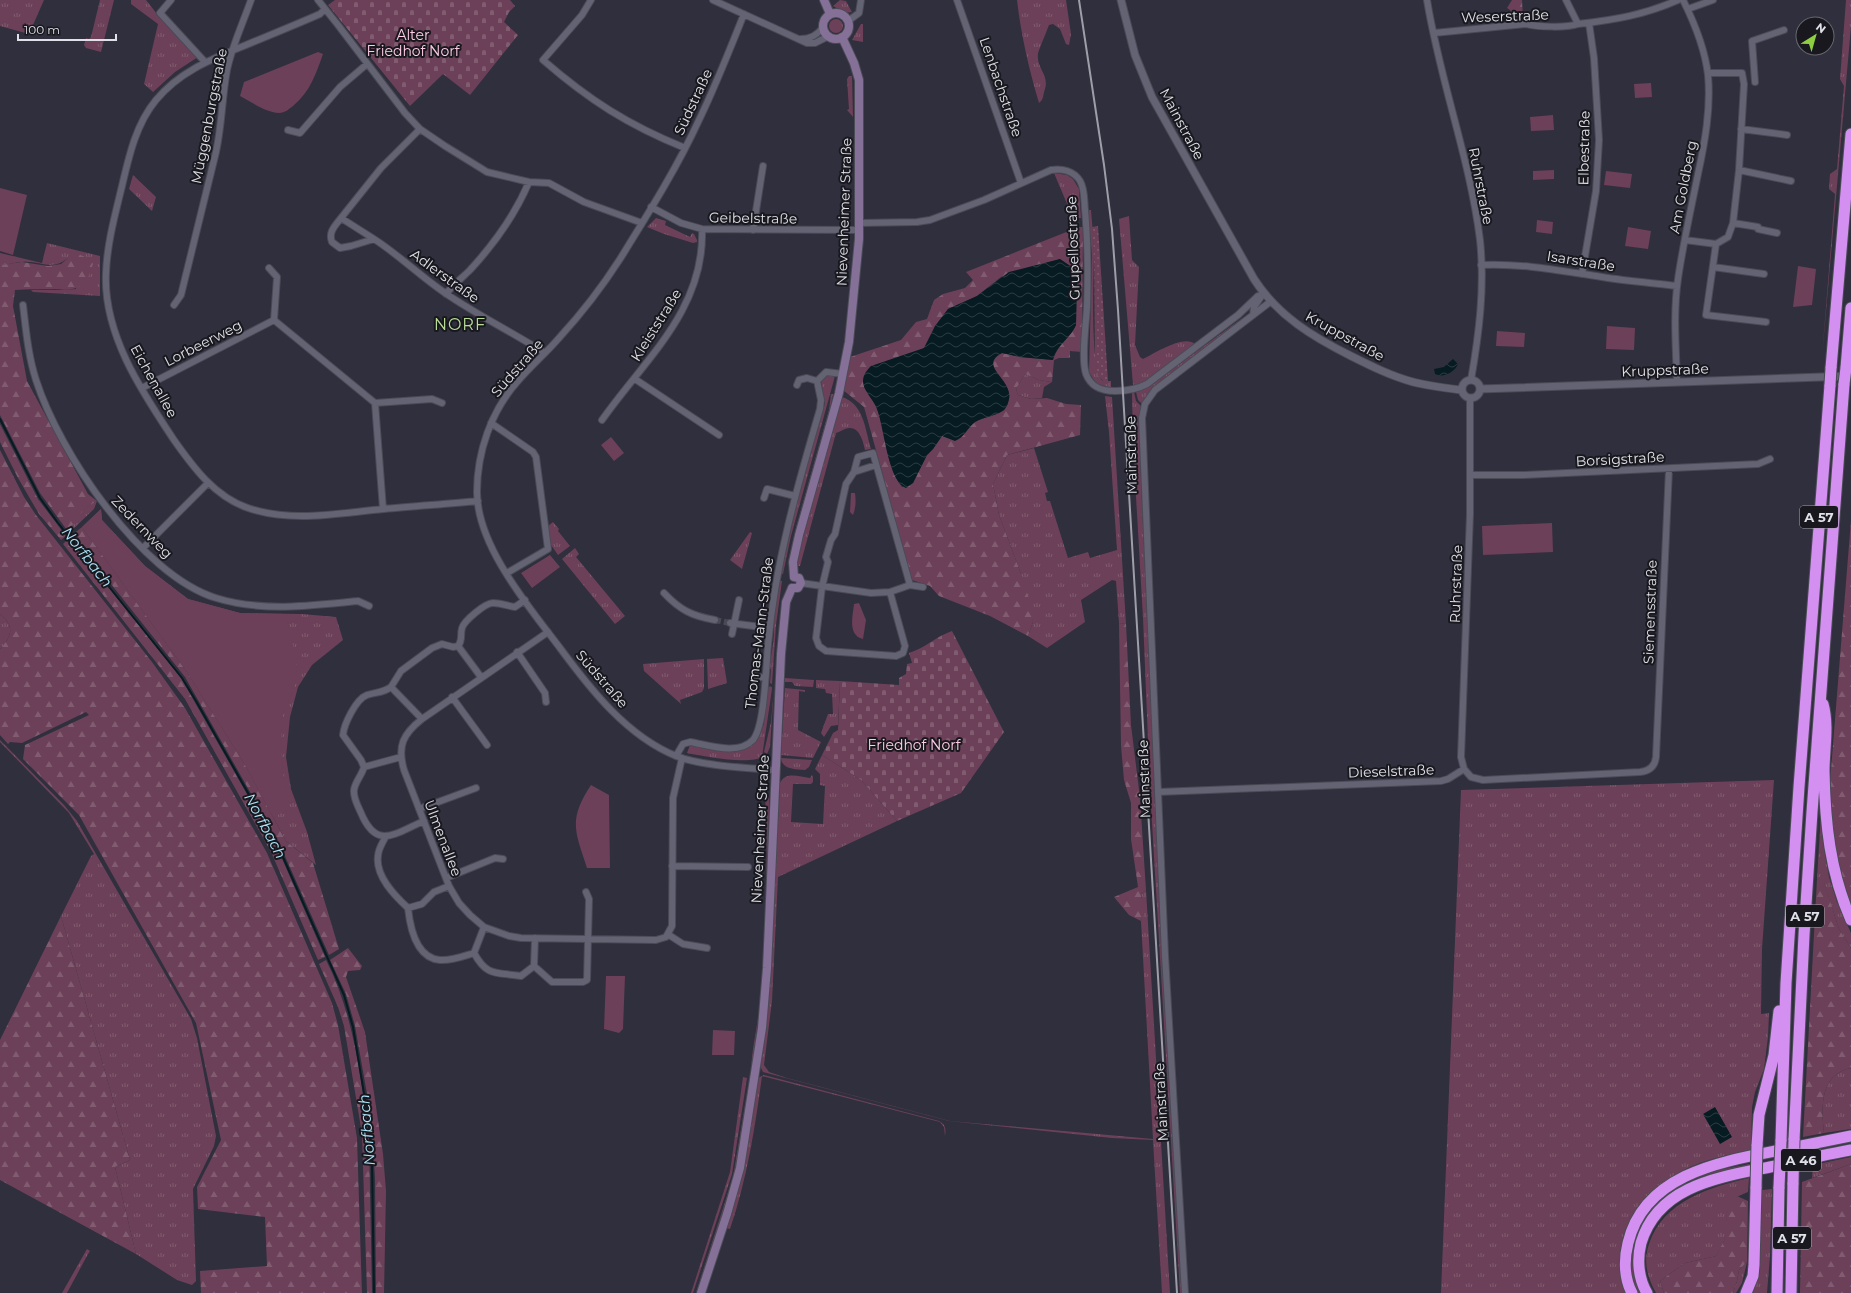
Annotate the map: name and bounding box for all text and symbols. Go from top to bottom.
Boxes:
street label: Weserstraße [1461,5,1549,27]
scale bar [18,16,116,42]
north arrow [1795,16,1835,56]
text: N [1813,20,1829,36]
text: 100 m [24,22,60,37]
park label: Alter Friedhof Norf [366,26,461,60]
street label: Lenbachstraße [975,35,1027,139]
street label: Müggenburgstraße [187,47,231,185]
street label: Südstraße [670,66,716,138]
street label: Mainstraße [1156,85,1208,163]
street label: Elbestraße [1574,110,1594,186]
street label: Nievenheimer Straße [832,138,856,286]
street label: Am Goldberg [1665,139,1701,235]
street label: Ruhrstraße [1465,146,1497,226]
street label: Grupellostraße [1062,196,1084,300]
street label: Geibelstraße [709,208,797,228]
street label: Adlerstraße [407,245,483,307]
street label: Isarstraße [1546,247,1616,275]
street label: Kleiststraße [627,285,685,365]
street label: Kruppstraße [1302,307,1388,365]
district label: NORF [434,315,486,334]
street label: Lorbeerweg [161,316,245,370]
street label: Südstraße [487,335,547,401]
street label: Eichenallee [126,341,182,421]
street label: Kruppstraße [1621,359,1709,381]
street label: Mainstraße [1121,416,1141,494]
street label: Borsigstraße [1575,448,1665,470]
street label: Zedernweg [108,492,176,562]
road number: A 57 [1800,506,1838,528]
water label: Norfbach [58,523,117,591]
street label: Ruhrstraße [1446,545,1466,623]
street label: Thomas-Mann-Straße [741,556,777,710]
street label: Siemensstraße [1639,560,1661,664]
street label: Südstraße [572,646,632,712]
park label: Friedhof Norf [867,736,962,754]
street label: Mainstraße [1134,739,1154,819]
street label: Nievenheimer Straße [747,754,773,904]
street label: Dieselstraße [1347,760,1435,782]
water label: Norfbach [240,790,291,862]
street label: Ulmenallee [420,797,466,879]
road number: A 57 [1786,905,1824,927]
street label: Mainstraße [1150,1062,1172,1142]
water label: Norfbach [354,1094,379,1166]
road number: A 46 [1781,1149,1821,1171]
road number: A 57 [1773,1227,1811,1249]

